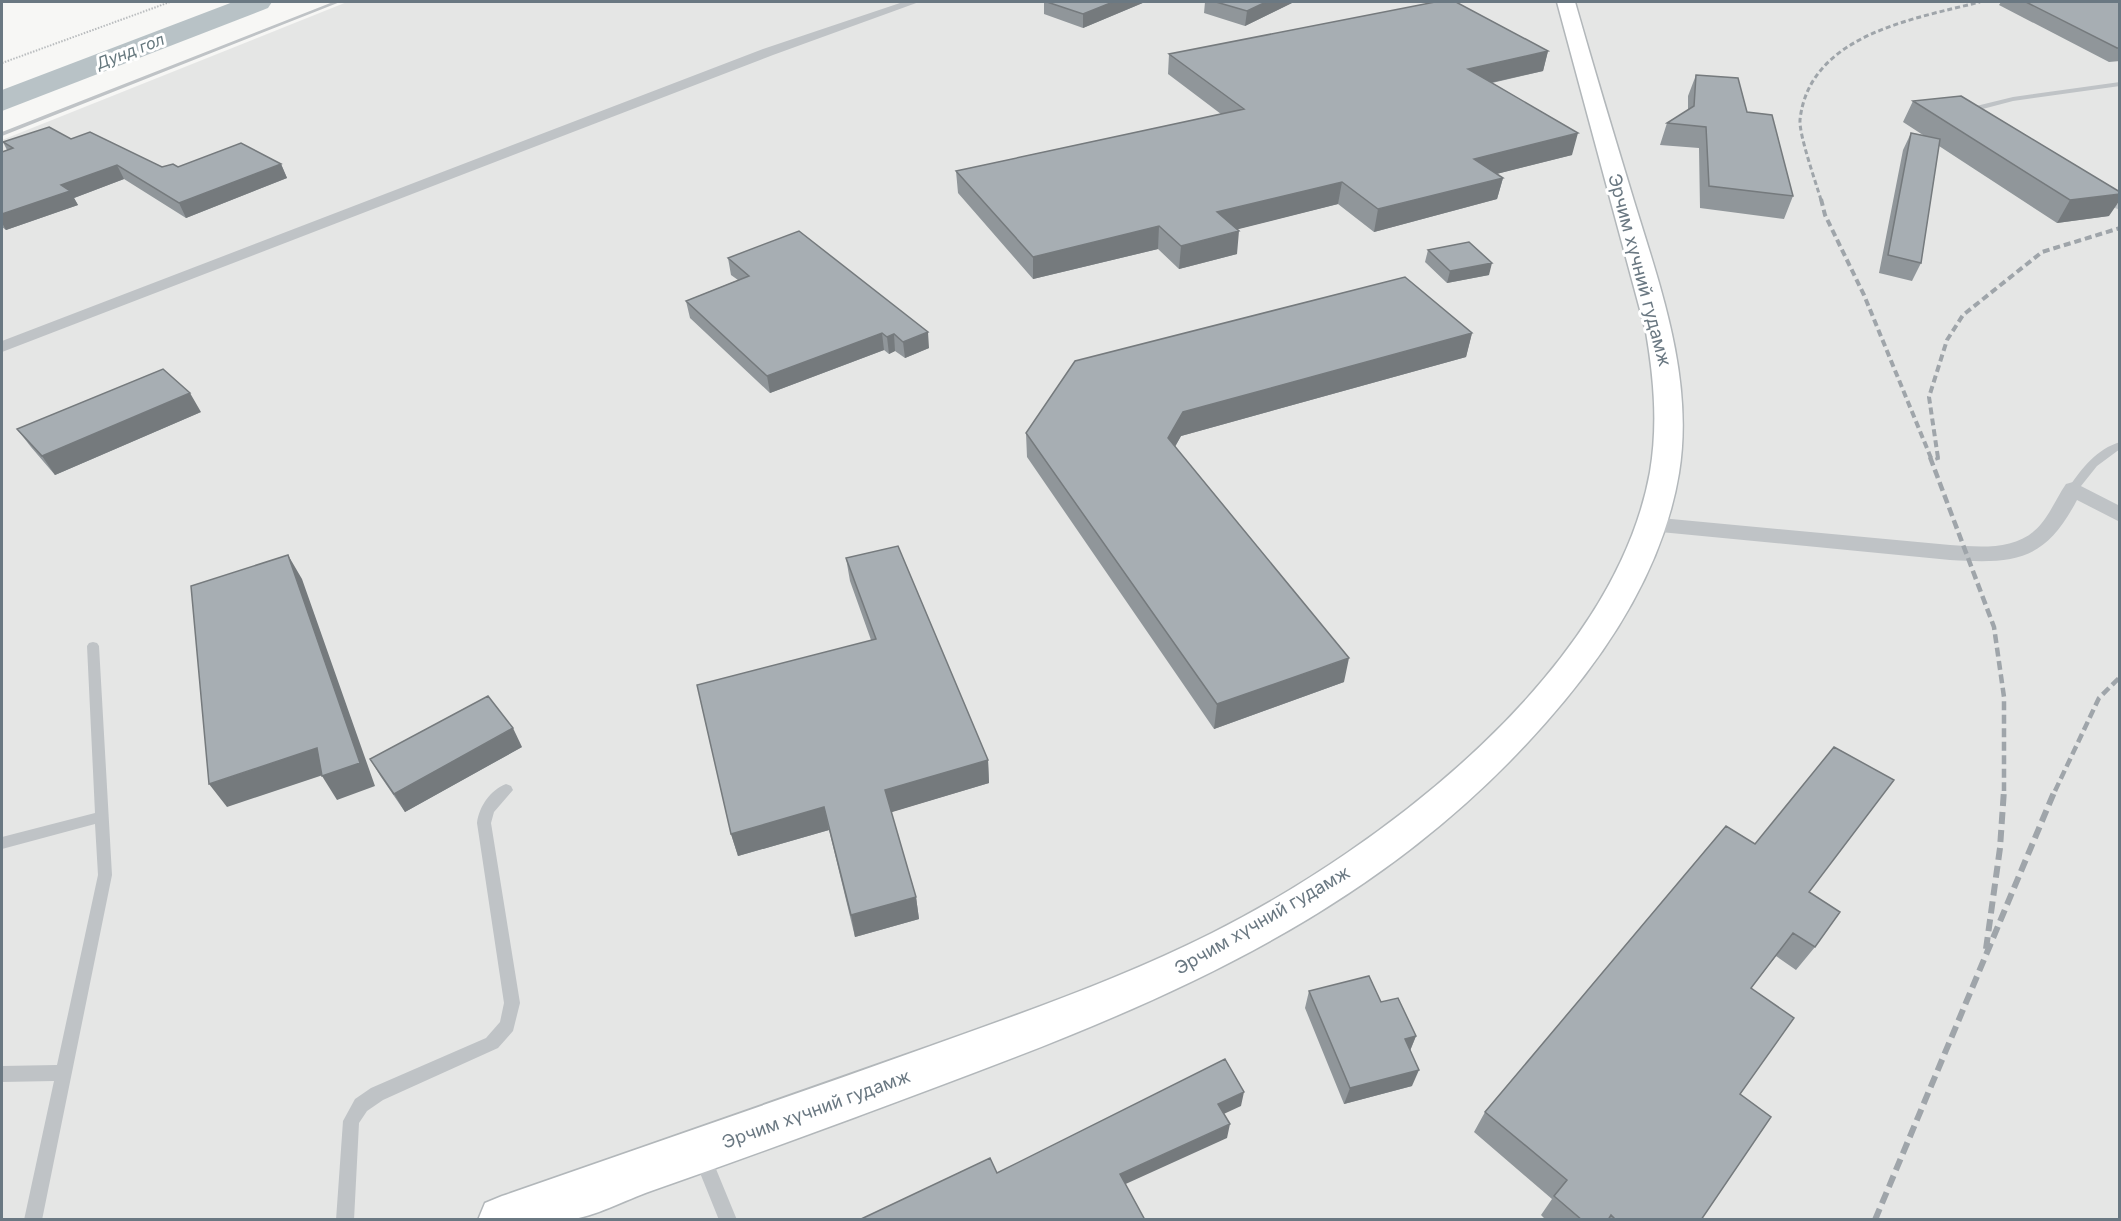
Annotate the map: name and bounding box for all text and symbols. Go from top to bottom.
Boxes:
water label: Дунд гол [92,29,167,74]
street label: Эрчим хүчний гудамж [1604,171,1676,369]
street label: Эрчим хүчний гудамж [1171,861,1353,979]
street label: Эрчим хүчний гудамж [719,1065,913,1153]

